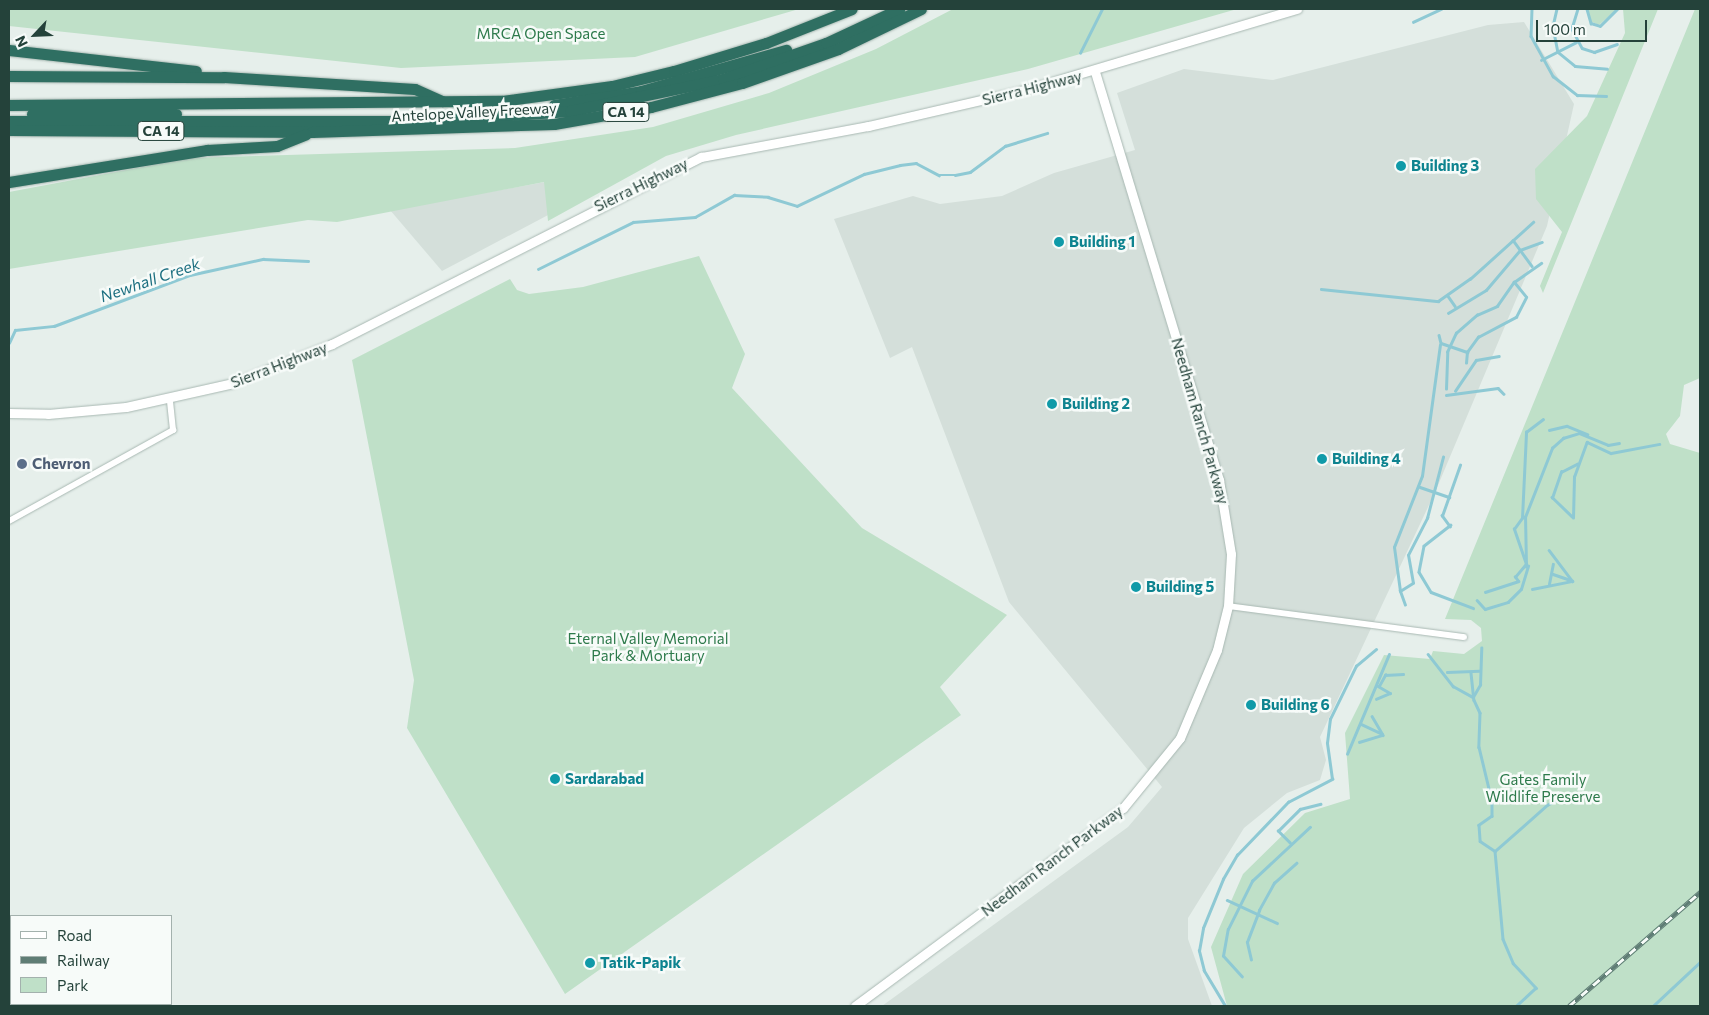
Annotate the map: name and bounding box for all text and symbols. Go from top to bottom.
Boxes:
north arrow [10,10,60,60]
scale bar [1539,10,1650,42]
text: 100 m [1544,20,1586,38]
park label: MRCA Open Space [476,25,606,43]
text: N [11,33,31,50]
street label: Sierra Highway [980,67,1084,109]
street label: Antelope Valley Freeway [391,99,557,125]
road number: CA 14 [602,100,650,124]
road number: CA 14 [137,120,185,142]
street label: Sierra Highway [591,155,691,215]
place label: Building 3 [1411,157,1479,175]
marker: Building 3 [1395,160,1407,172]
place label: Building 1 [1069,233,1135,251]
marker: Building 1 [1053,236,1065,248]
water label: Newhall Creek [97,254,203,306]
street label: Needham Ranch Parkway [1168,336,1232,506]
street label: Sierra Highway [228,338,330,392]
place label: Building 2 [1062,395,1130,413]
marker: Building 2 [1046,398,1058,410]
place label: Building 4 [1332,450,1401,468]
marker: Building 4 [1316,453,1328,465]
place label: Chevron [32,455,90,473]
marker: Chevron [16,458,28,470]
place label: Building 5 [1146,578,1214,596]
marker: Building 5 [1130,581,1142,593]
park label: Eternal Valley Memorial Park & Mortuary [568,629,728,664]
place label: Building 6 [1261,696,1330,714]
marker: Building 6 [1245,699,1257,711]
place label: Sardarabad [565,770,644,788]
park label: Gates Family Wildlife Preserve [1486,770,1600,805]
marker: Sardarabad [549,773,561,785]
street label: Needham Ranch Parkway [978,802,1126,920]
legend [10,915,172,1005]
text: Road [57,926,92,944]
text: Railway [57,951,110,969]
place label: Tatik-Papik [600,954,681,972]
marker: Tatik-Papik [584,957,596,969]
text: Park [57,976,88,994]

